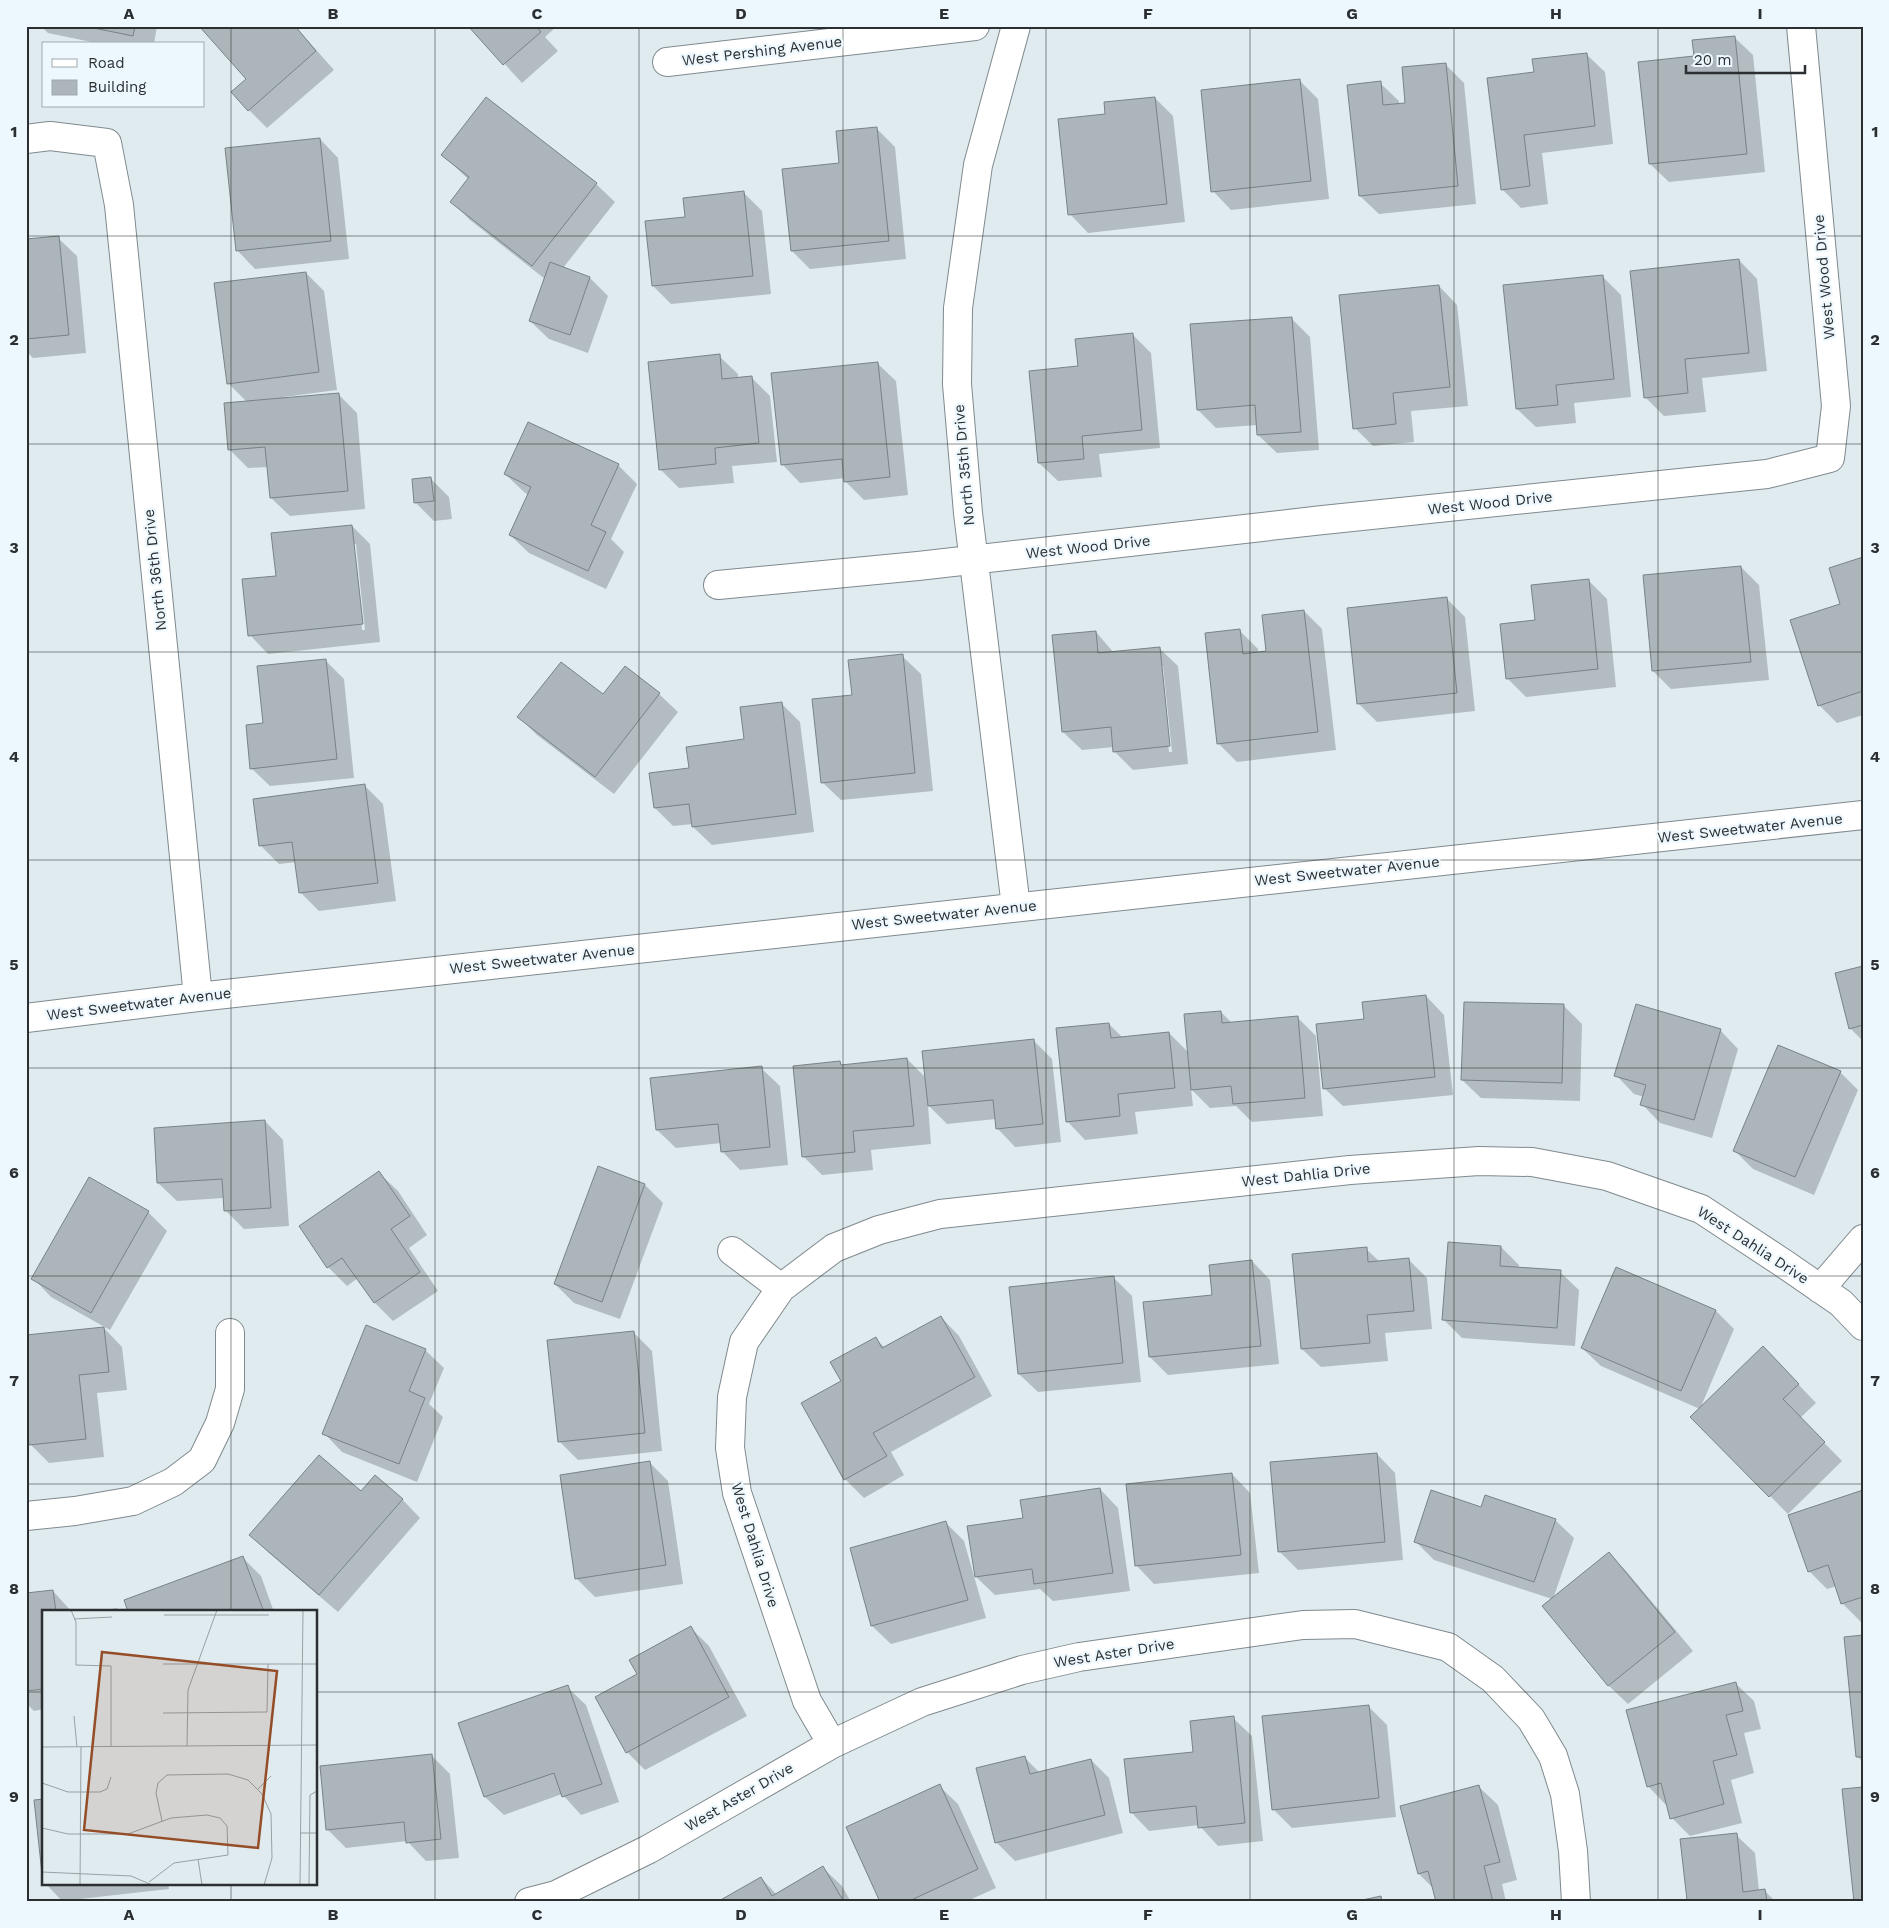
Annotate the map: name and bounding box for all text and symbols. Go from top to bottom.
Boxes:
text: A [124,4,135,23]
text: B [328,4,339,23]
text: C [532,4,543,23]
text: D [735,4,747,23]
text: E [939,4,949,23]
text: F [1143,4,1153,23]
text: G [1346,4,1358,23]
text: H [1550,4,1562,23]
text: I [1757,4,1763,23]
street label: West Pershing Avenue [681,32,843,70]
legend [42,42,205,108]
scale bar [1686,42,1805,74]
text: 20 m [1694,51,1732,69]
text: Road [88,54,125,72]
text: Building [88,78,146,96]
text: 1 [11,122,17,141]
text: 1 [1872,122,1878,141]
street label: West Wood Drive [1810,214,1838,340]
text: 2 [9,330,19,349]
text: 2 [1870,330,1880,349]
street label: North 35th Drive [950,404,978,526]
street label: West Wood Drive [1427,488,1553,518]
street label: North 36th Drive [140,508,170,632]
street label: West Wood Drive [1025,532,1151,562]
text: 3 [9,538,19,557]
text: 3 [1870,538,1880,557]
text: 4 [9,747,19,766]
text: 4 [1870,747,1880,766]
street label: West Sweetwater Avenue [1657,809,1843,847]
street label: West Sweetwater Avenue [1254,852,1440,890]
street label: West Sweetwater Avenue [851,896,1037,934]
street label: West Sweetwater Avenue [449,940,635,978]
text: 5 [9,955,19,974]
text: 5 [1870,955,1880,974]
street label: West Sweetwater Avenue [46,984,232,1024]
street label: West Dahlia Drive [1241,1159,1371,1191]
text: 6 [9,1163,19,1182]
text: 6 [1870,1163,1880,1182]
street label: West Dahlia Drive [1694,1202,1812,1288]
text: 7 [9,1371,19,1390]
text: 7 [1870,1371,1880,1390]
street label: West Dahlia Drive [727,1480,783,1610]
text: 8 [9,1579,19,1598]
text: 8 [1870,1579,1880,1598]
inset map [42,1610,318,1886]
street label: West Aster Drive [1052,1635,1176,1671]
street label: West Aster Drive [682,1759,796,1835]
text: 9 [9,1787,19,1806]
text: 9 [1870,1787,1880,1806]
text: A [124,1905,135,1924]
text: B [328,1905,339,1924]
text: C [532,1905,543,1924]
text: D [735,1905,747,1924]
text: E [939,1905,949,1924]
text: F [1143,1905,1153,1924]
text: G [1346,1905,1358,1924]
text: H [1550,1905,1562,1924]
text: I [1757,1905,1763,1924]

